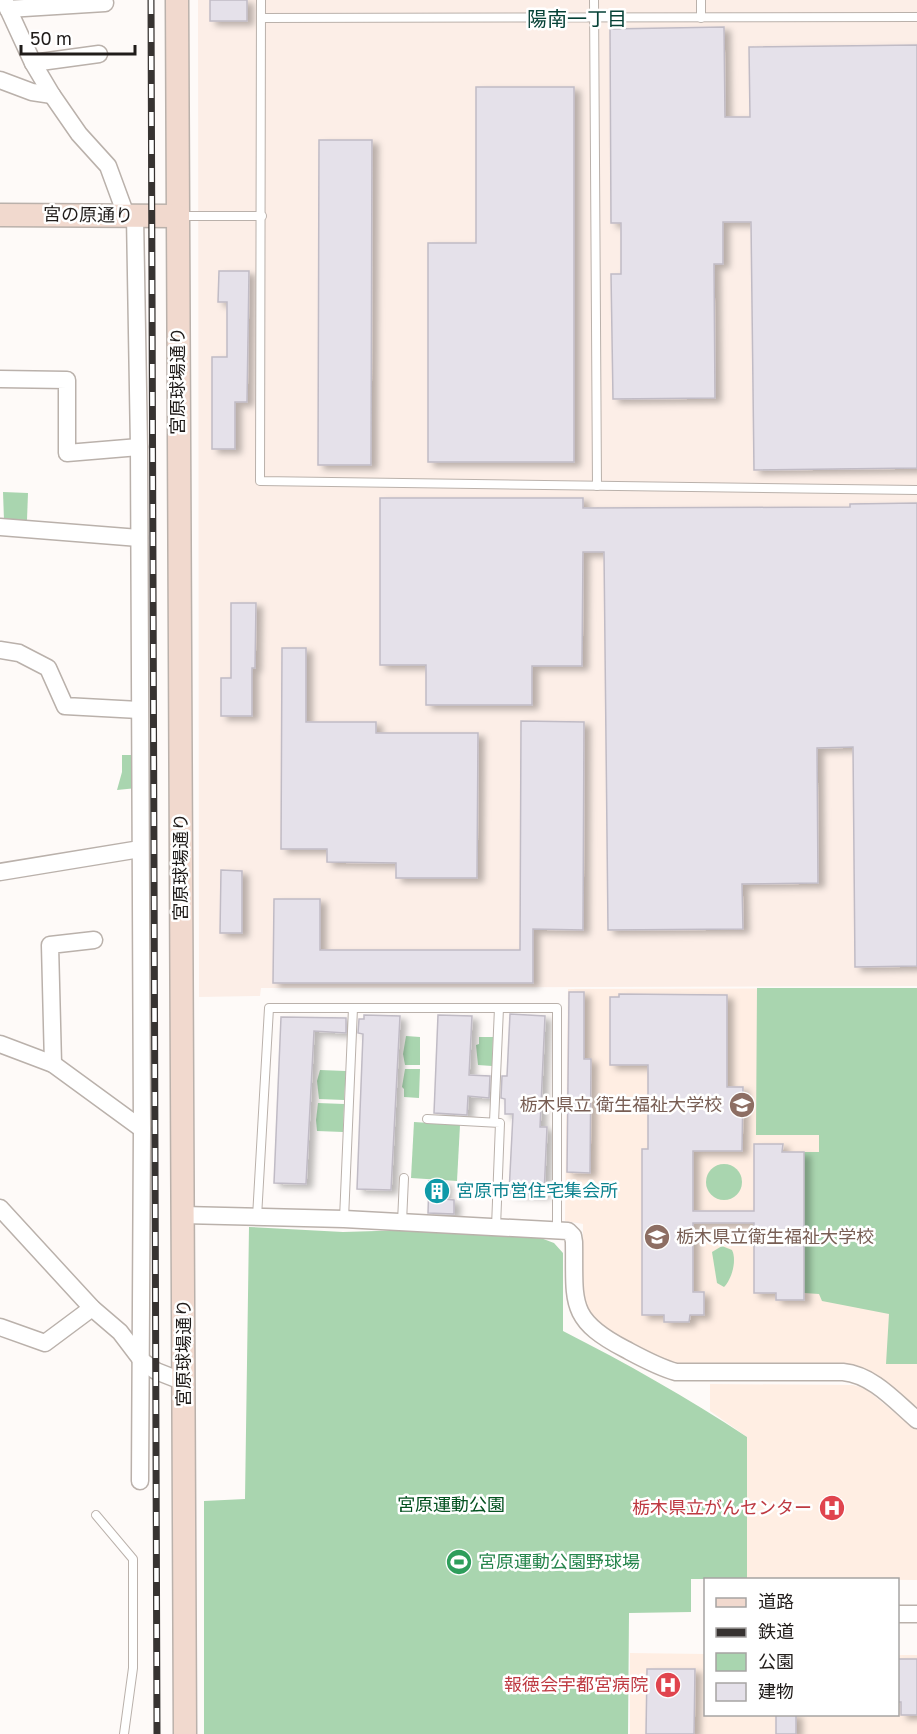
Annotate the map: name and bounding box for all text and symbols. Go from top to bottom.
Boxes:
district label: 陽南一丁目 [527,6,627,30]
scale bar [21,18,135,56]
text: 50 m [30,27,72,49]
street label: 宮の原通り [43,202,133,226]
street label: 宮原球場通り [166,327,188,435]
street label: 宮原球場通り [169,813,191,921]
school or university icon: 栃木県立 衛生福祉大学校 [727,1090,757,1120]
place label: 栃木県立 衛生福祉大学校 [520,1093,722,1115]
building icon: 宮原市営住宅集会所 [422,1176,452,1206]
place label: 宮原市営住宅集会所 [456,1179,618,1201]
school or university icon: 栃木県立衛生福祉大学校 [642,1222,672,1252]
place label: 栃木県立衛生福祉大学校 [676,1225,874,1247]
street label: 宮原球場通り [172,1299,194,1407]
park label: 宮原運動公園 [397,1493,505,1515]
hospital icon: 栃木県立がんセンター [817,1493,847,1523]
place label: 栃木県立がんセンター [632,1496,812,1518]
sports icon: 宮原運動公園野球場 [444,1547,474,1577]
place label: 宮原運動公園野球場 [478,1550,640,1572]
legend [704,1578,899,1716]
text: 道路 [758,1590,794,1612]
text: 鉄道 [758,1620,794,1642]
text: 公園 [758,1650,794,1672]
hospital icon: 報徳会宇都宮病院 [653,1670,683,1700]
place label: 報徳会宇都宮病院 [504,1673,648,1695]
text: 建物 [758,1680,794,1702]

